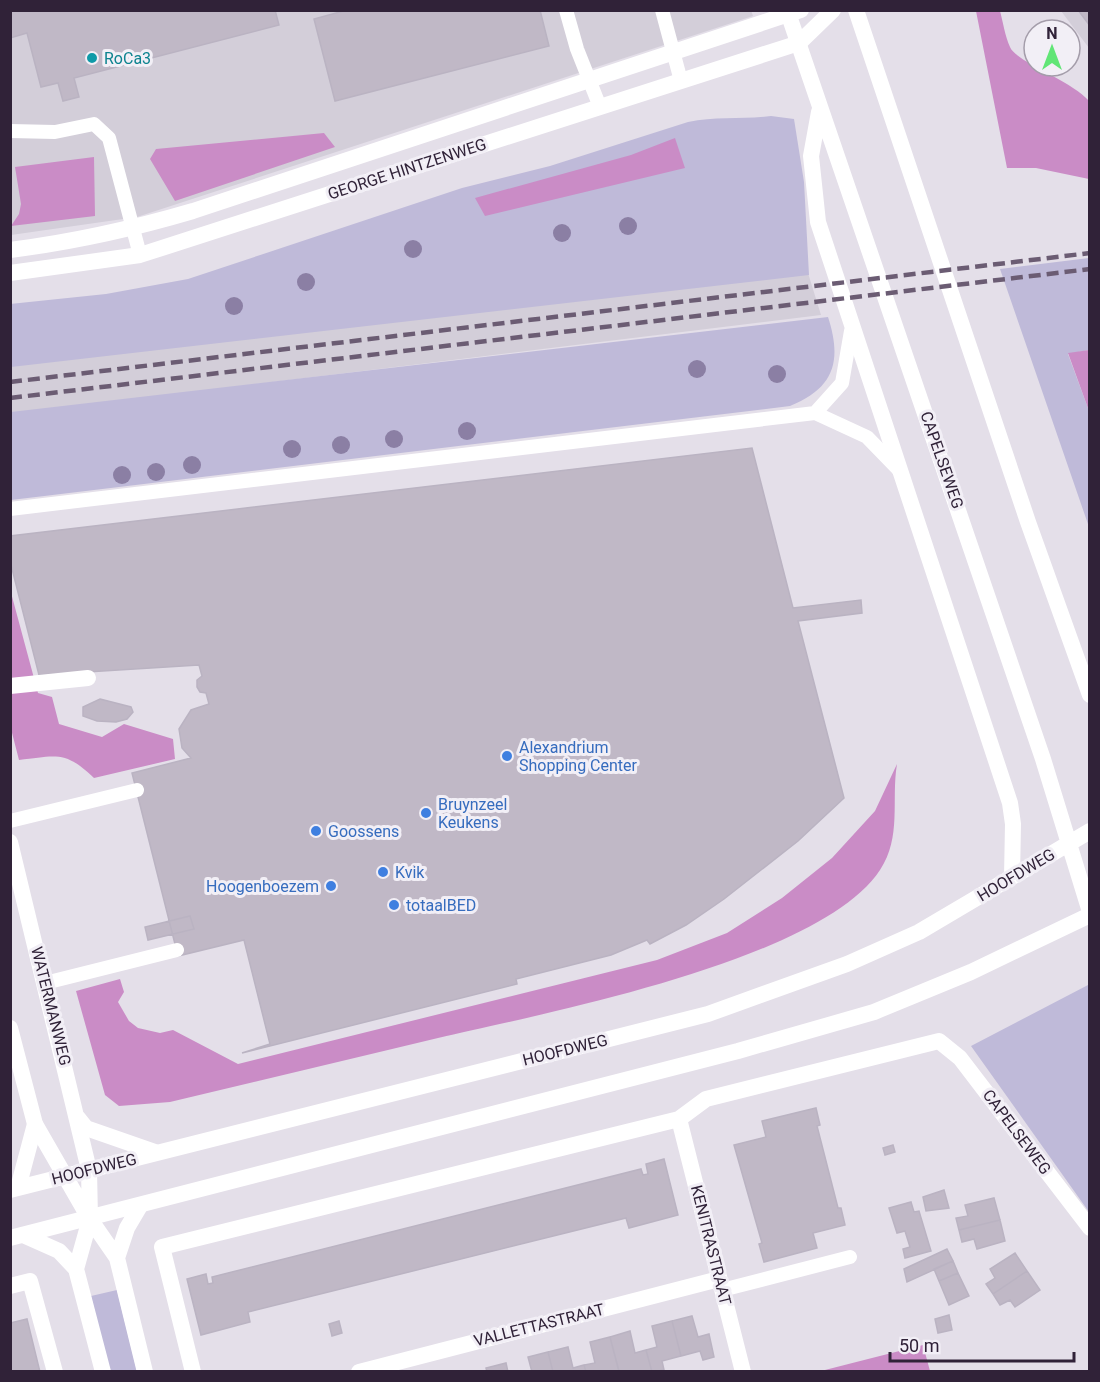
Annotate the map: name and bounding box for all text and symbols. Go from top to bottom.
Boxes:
north arrow [1022,18,1082,78]
text: N [1046,24,1058,43]
place label: RoCa3 [104,49,151,68]
marker: RoCa3 [85,51,99,65]
street label: GEORGE HINTZENWEG [325,134,489,204]
street label: CAPELSEWEG [917,409,967,511]
place label: Alexandrium Shopping Center [519,738,638,775]
marker: Alexandrium Shopping Center [500,749,514,763]
place label: Bruynzeel Keukens [438,795,507,832]
marker: Bruynzeel Keukens [419,806,433,820]
place label: Goossens [328,822,399,841]
marker: Goossens [309,824,323,838]
street label: HOOFDWEG [974,844,1058,906]
place label: Kvik [395,863,425,882]
marker: Kvik [376,865,390,879]
place label: Hoogenboezem [206,877,319,896]
marker: Hoogenboezem [324,879,338,893]
place label: totaalBED [406,896,476,915]
marker: totaalBED [387,898,401,912]
street label: WATERMANWEG [27,945,75,1067]
street label: HOOFDWEG [521,1030,609,1070]
street label: CAPELSEWEG [979,1086,1055,1178]
street label: HOOFDWEG [50,1149,138,1189]
street label: KENITRASTRAAT [687,1183,735,1307]
street label: VALLETTASTRAAT [472,1299,607,1350]
scale bar [890,1325,1074,1363]
text: 50 m [899,1335,939,1356]

